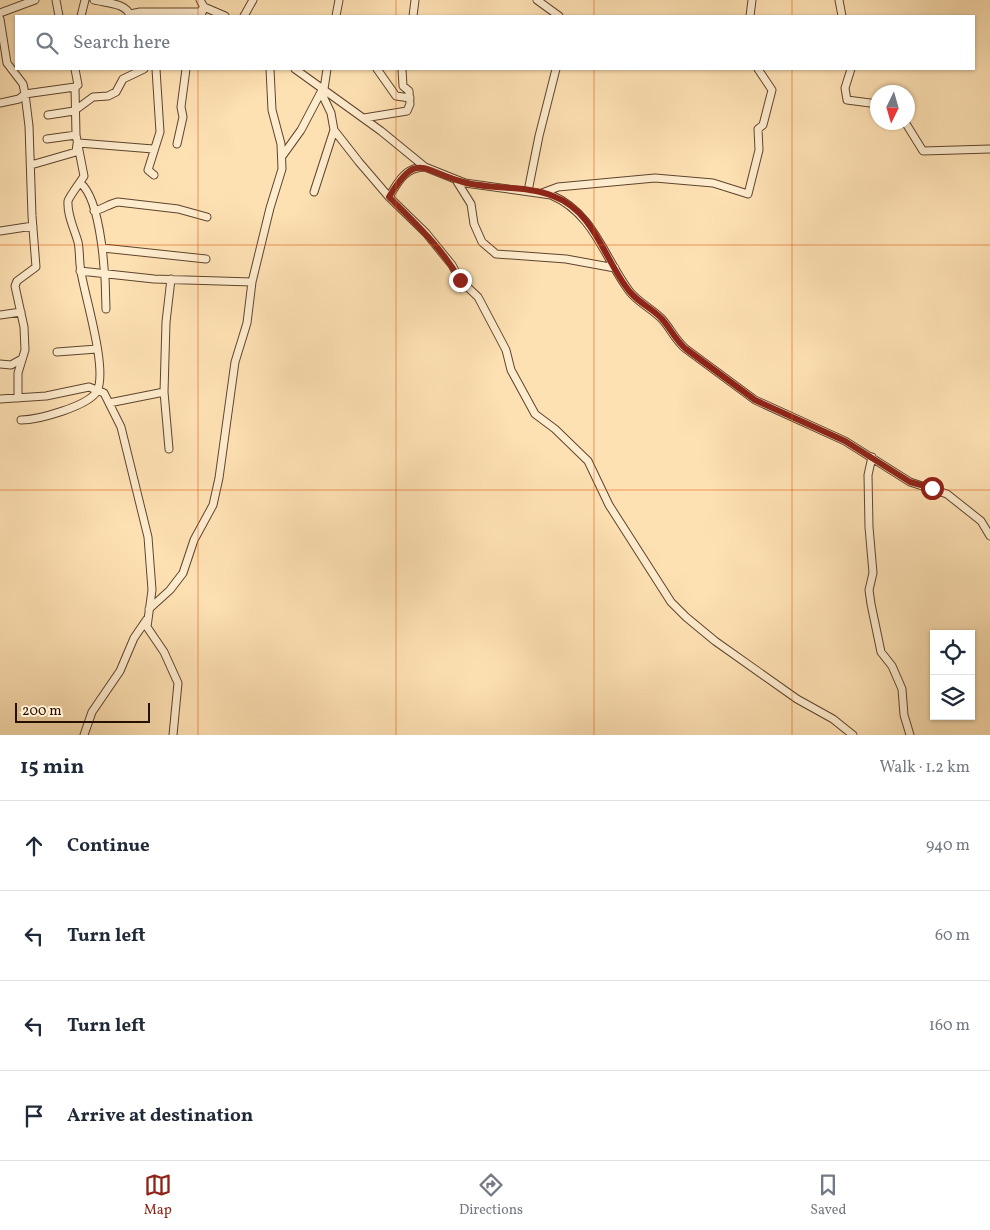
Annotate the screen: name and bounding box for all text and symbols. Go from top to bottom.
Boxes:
search box [15,15,975,70]
icon: search [33,29,61,57]
text: Search here [73,30,170,56]
north arrow [870,85,915,130]
route end [449,269,472,292]
route start [921,477,944,500]
map controls [930,630,975,720]
button: locate [930,630,975,675]
button: layers [930,675,975,720]
scale bar [15,700,150,723]
text: 200 m [22,702,62,721]
text: 15 min [20,753,84,782]
text: Walk · 1.2 km [879,757,970,779]
icon: ahead [20,832,48,860]
text: Continue [67,833,150,859]
text: 940 m [926,835,970,857]
icon: left [20,922,48,950]
text: Turn left [67,923,146,949]
text: 60 m [935,925,970,947]
icon: left [20,1012,48,1040]
text: Turn left [67,1013,146,1039]
text: 160 m [929,1015,970,1037]
icon: arrive [20,1102,48,1130]
text: Arrive at destination [67,1103,253,1129]
tab: Map [144,1171,172,1220]
tab: Directions [459,1171,523,1220]
tab: Saved [810,1171,846,1220]

